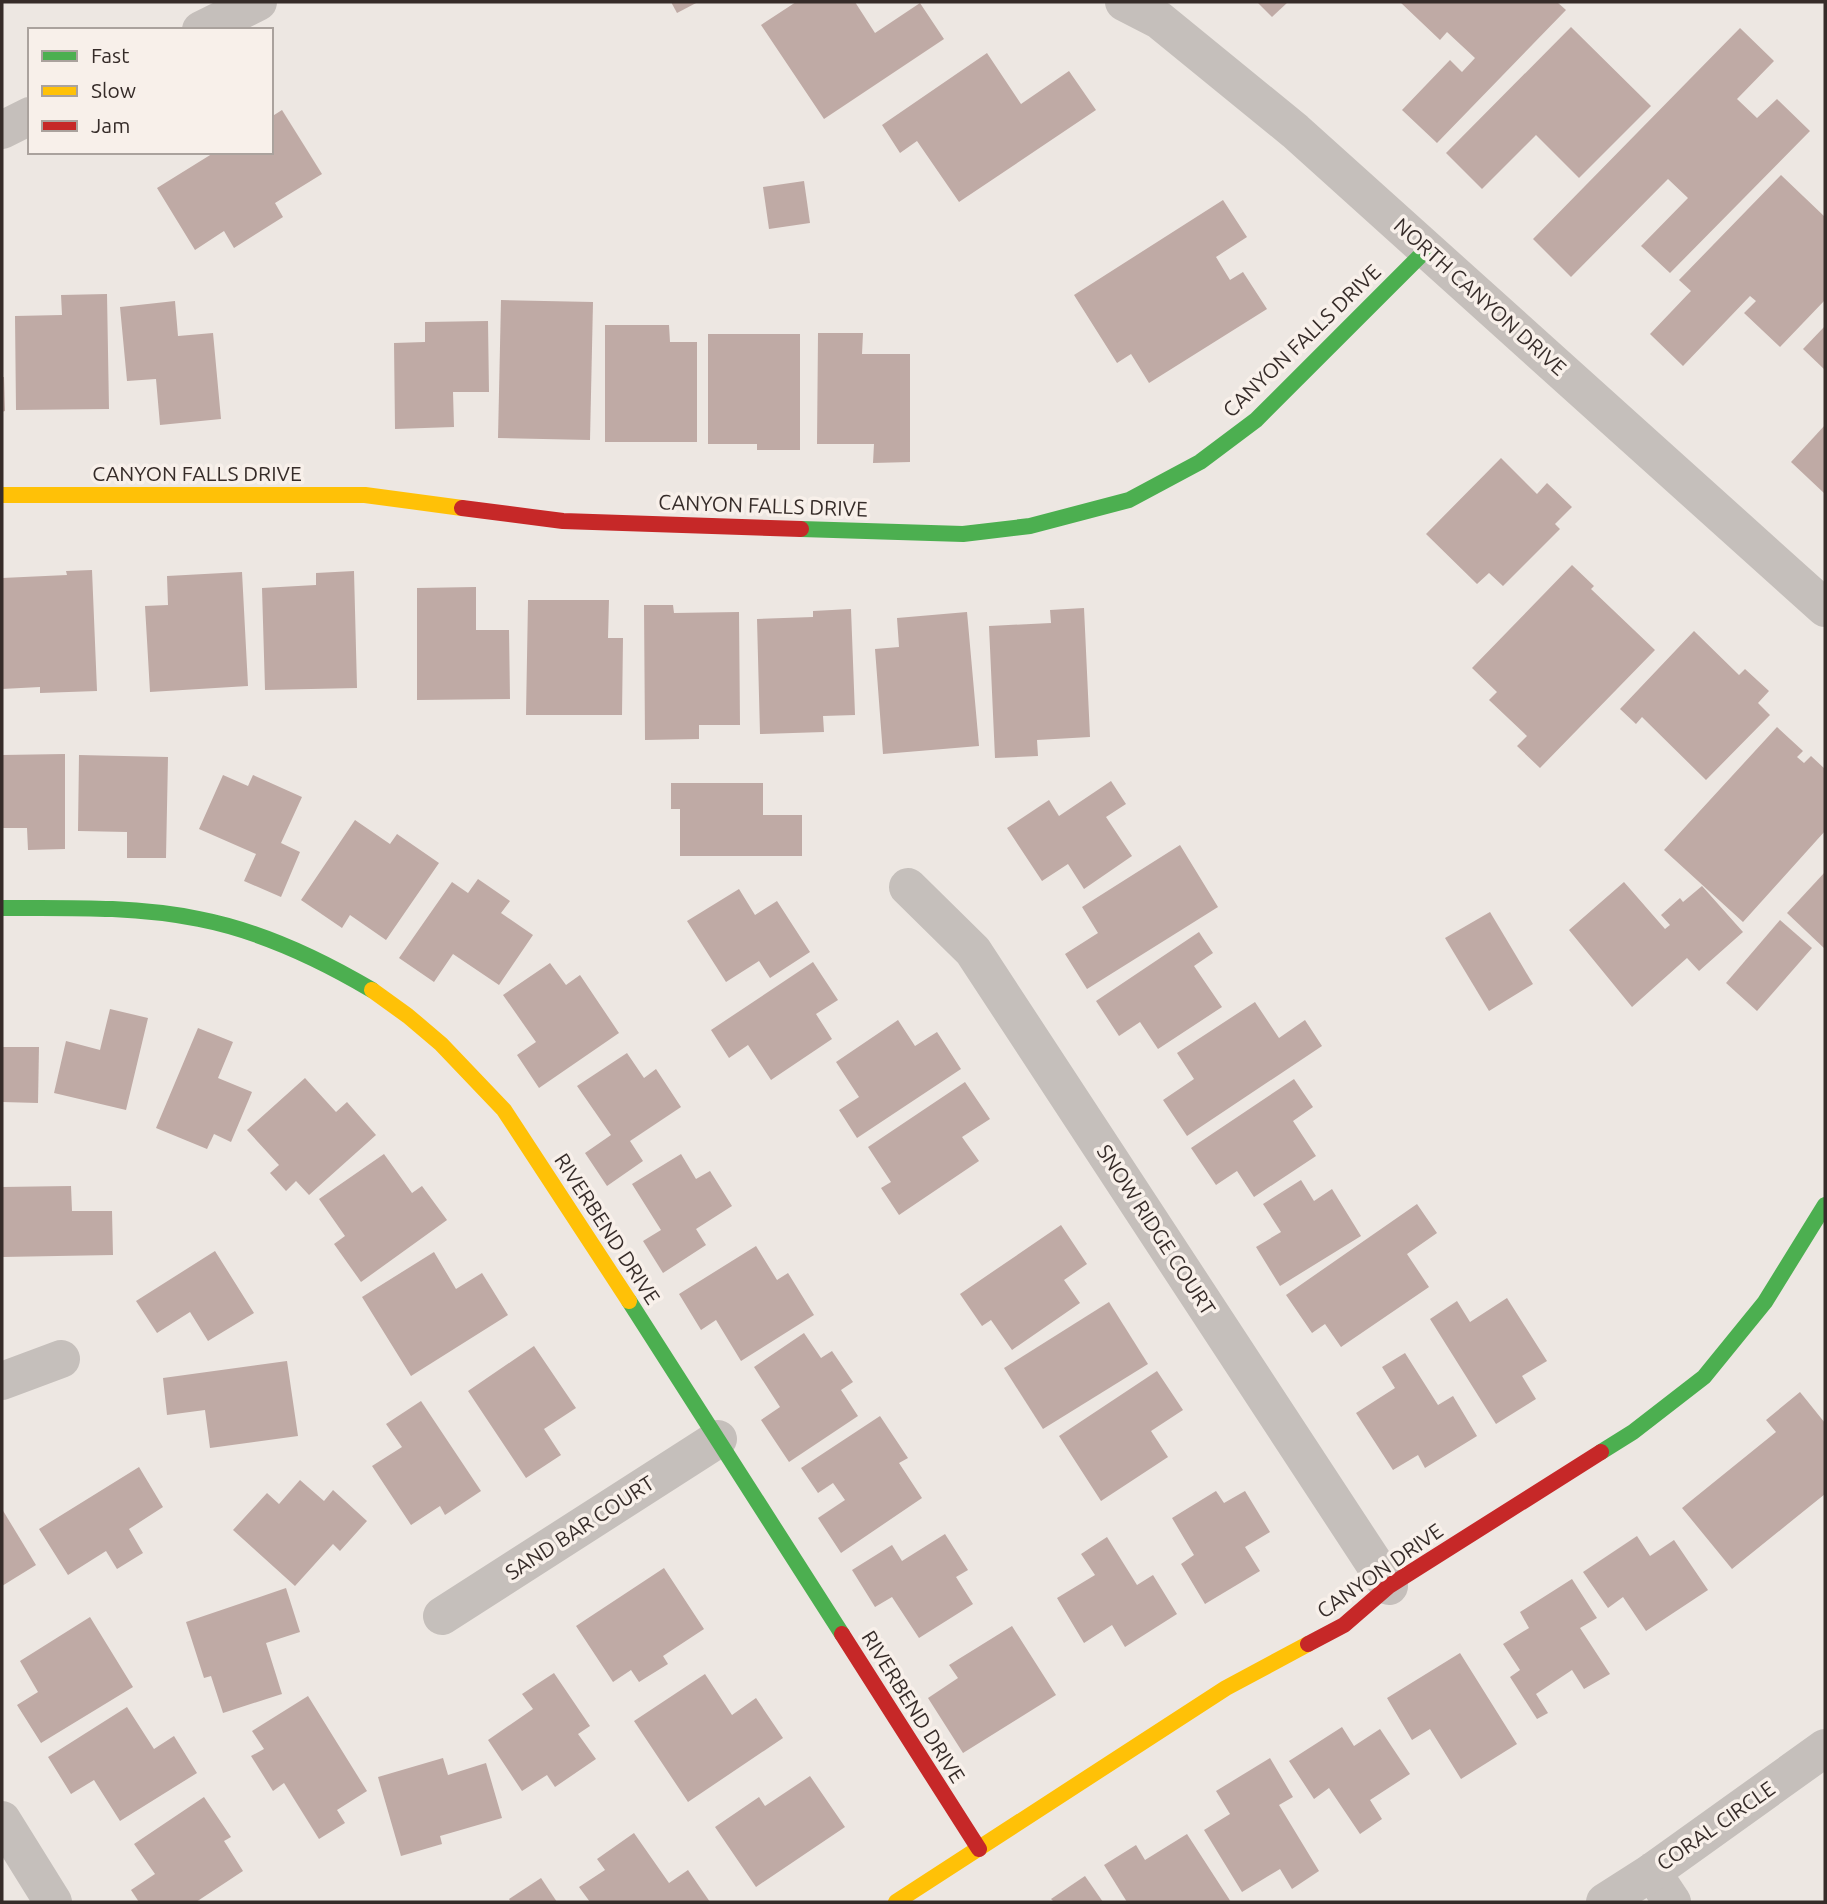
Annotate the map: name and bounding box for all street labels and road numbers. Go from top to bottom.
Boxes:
street label: NORTH CANYON DRIVE [1390,213,1572,380]
street label: CANYON FALLS DRIVE [1218,259,1385,422]
street label: CANYON FALLS DRIVE [92,461,302,485]
street label: CANYON FALLS DRIVE [658,489,868,521]
street label: SNOW RIDGE COURT [1093,1140,1221,1319]
street label: RIVERBEND DRIVE [550,1149,666,1308]
street label: SAND BAR COURT [501,1470,658,1584]
street label: CANYON DRIVE [1312,1518,1447,1622]
street label: RIVERBEND DRIVE [857,1626,970,1787]
street label: CORAL CIRCLE [1652,1776,1779,1875]

